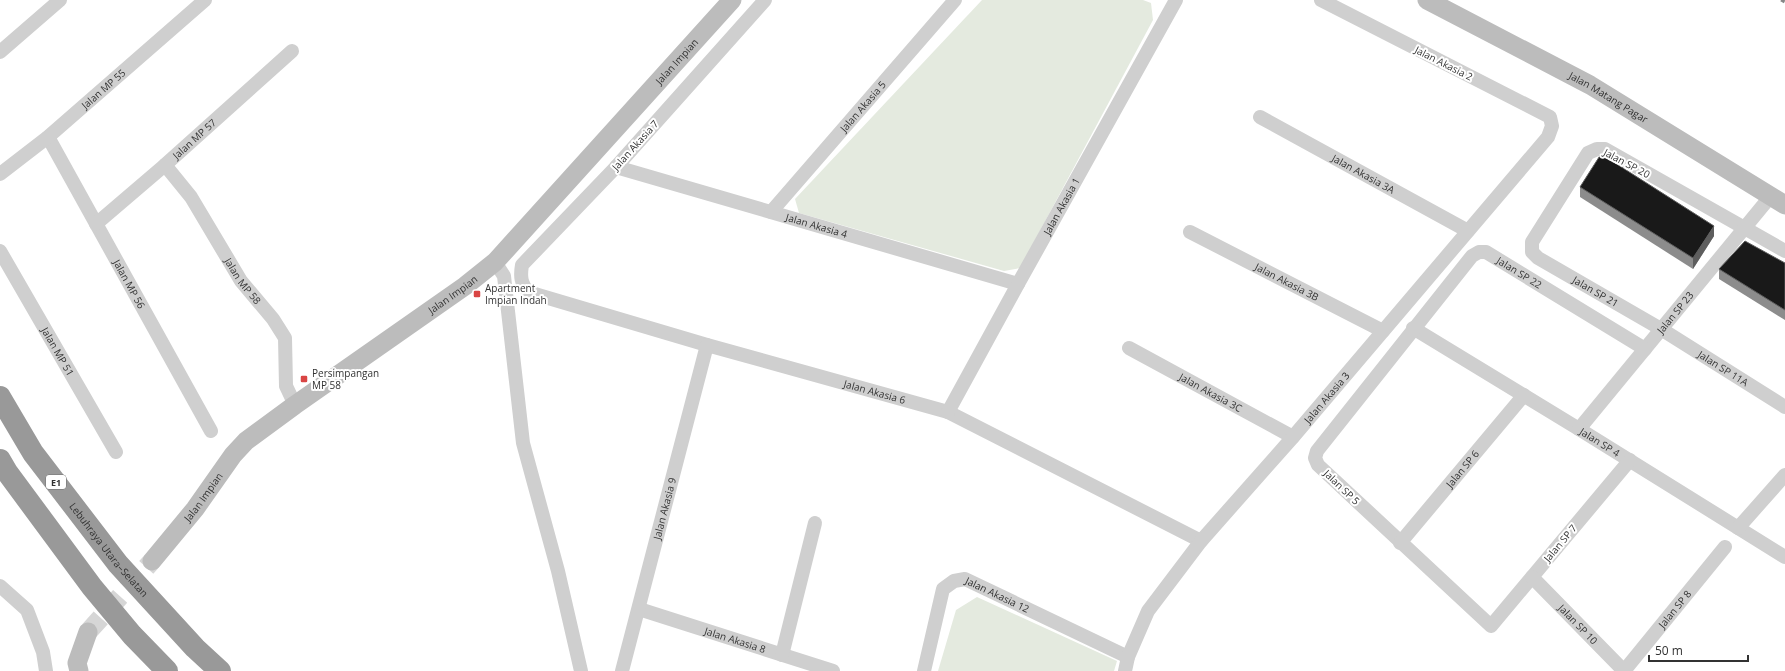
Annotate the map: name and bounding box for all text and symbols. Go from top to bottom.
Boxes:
street label: Jalan Impian [651,35,701,88]
street label: Jalan Akasia 2 [1412,42,1476,84]
street label: Jalan MP 55 [78,65,129,112]
street label: Jalan Matang Pagar [1566,68,1651,126]
street label: Jalan Akasia 5 [836,78,889,136]
street label: Jalan MP 57 [169,115,219,163]
street label: Jalan Akasia 7 [608,117,662,174]
street label: Jalan SP 20 [1600,144,1653,181]
street label: Jalan Akasia 3A [1329,150,1398,197]
street label: Jalan Akasia 1 [1039,175,1083,238]
street label: Jalan Akasia 4 [783,210,849,241]
street label: Jalan SP 22 [1493,253,1545,292]
street label: Jalan MP 58 [221,254,265,307]
street label: Jalan MP 56 [110,256,149,311]
street label: Jalan Akasia 3B [1252,259,1321,304]
street label: Jalan Impian [424,272,480,317]
street label: Jalan SP 21 [1569,272,1621,310]
place label: Apartment Impian Indah [485,281,547,307]
street label: Jalan SP 23 [1653,288,1697,337]
marker: Apartment Impian Indah [472,289,482,299]
street label: Jalan MP 51 [38,324,78,378]
street label: Jalan SP 11A [1695,347,1752,390]
place label: Persimpangan MP 58 [312,366,379,392]
street label: Jalan Akasia 3C [1176,369,1245,415]
street label: Jalan Akasia 3 [1300,369,1353,427]
marker: Persimpangan MP 58 [299,374,309,384]
street label: Jalan Akasia 6 [841,376,907,407]
street label: Jalan SP 4 [1576,424,1623,460]
street label: Jalan SP 6 [1442,447,1482,491]
street label: Jalan SP 5 [1320,466,1363,508]
street label: Jalan Impian [180,470,226,525]
road number: E1 [46,475,66,489]
street label: Jalan Akasia 9 [649,476,679,542]
street label: Lebuhraya Utara–Selatan [66,500,152,600]
street label: Jalan SP 7 [1540,521,1580,565]
street label: Jalan Akasia 12 [962,573,1032,616]
street label: Jalan SP 8 [1654,587,1694,632]
street label: Jalan SP 10 [1555,600,1601,647]
street label: Jalan Akasia 8 [702,623,768,656]
scale bar [1649,637,1748,663]
text: 50 m [1655,642,1683,659]

